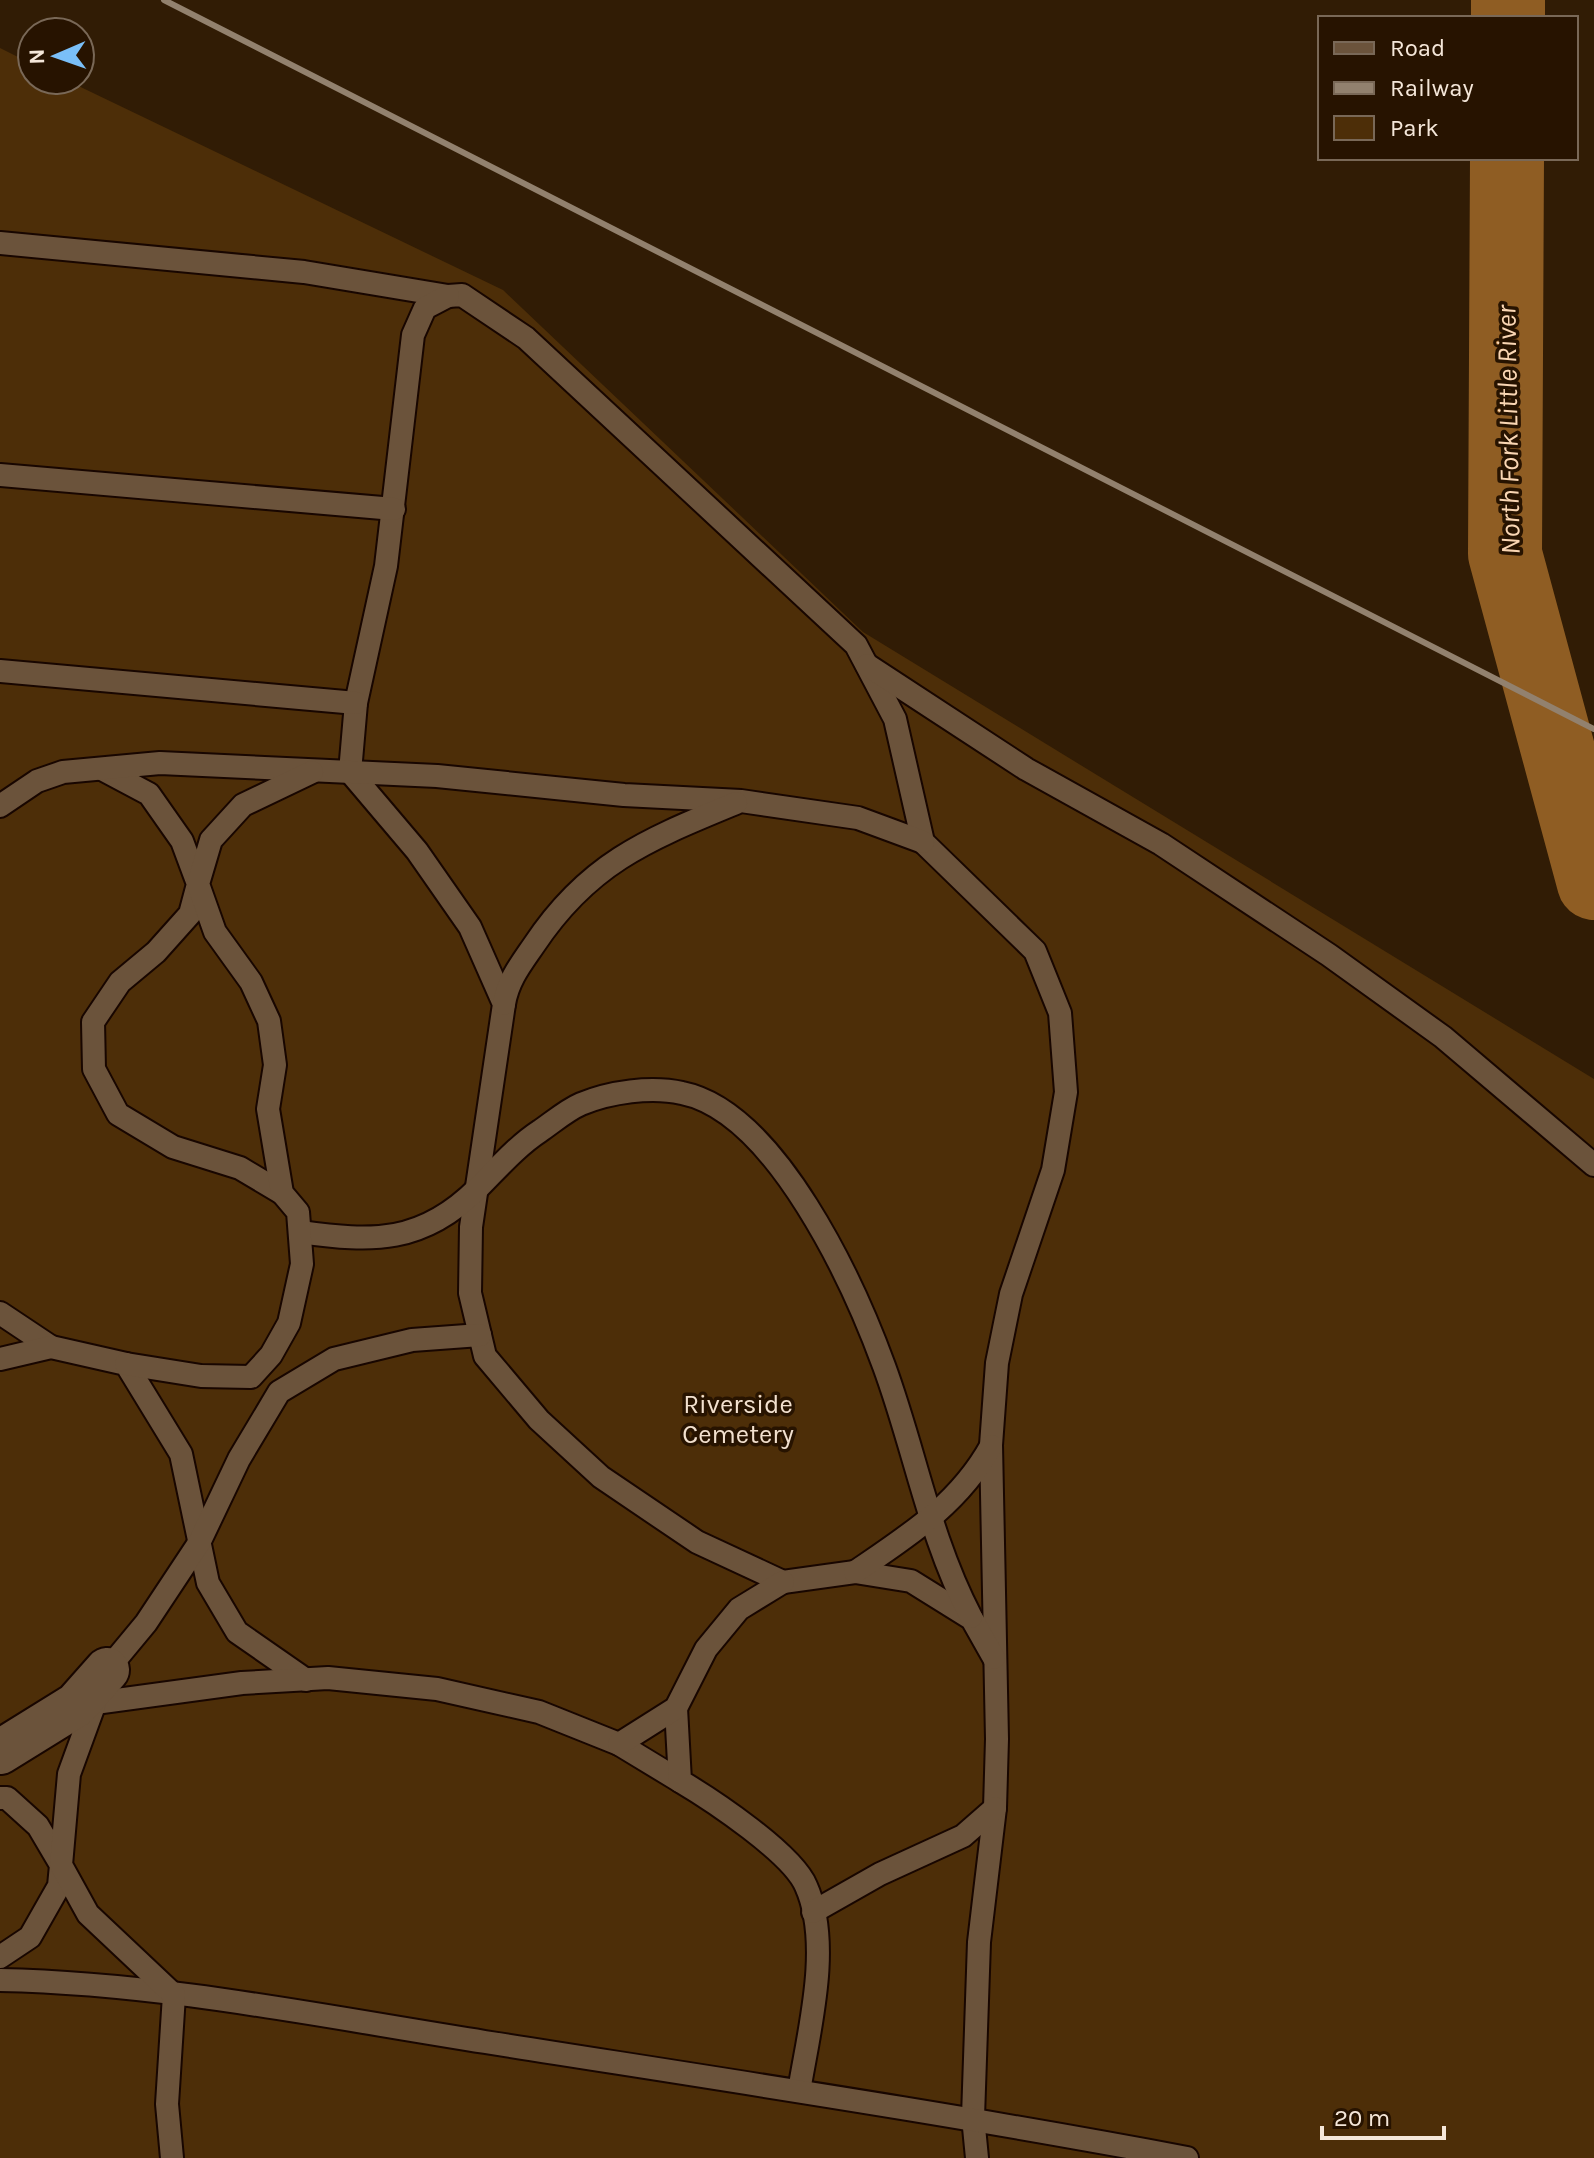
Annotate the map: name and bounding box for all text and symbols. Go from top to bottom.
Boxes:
north arrow [16,16,96,96]
legend [1318,16,1578,160]
text: Road [1390,34,1445,62]
text: N [24,48,50,65]
text: Railway [1390,74,1474,102]
text: Park [1390,114,1439,142]
water label: North Fork Little River [1489,303,1527,555]
park label: Riverside Cemetery [682,1389,794,1450]
scale bar [1322,2090,1444,2140]
text: 20 m [1334,2104,1390,2132]

